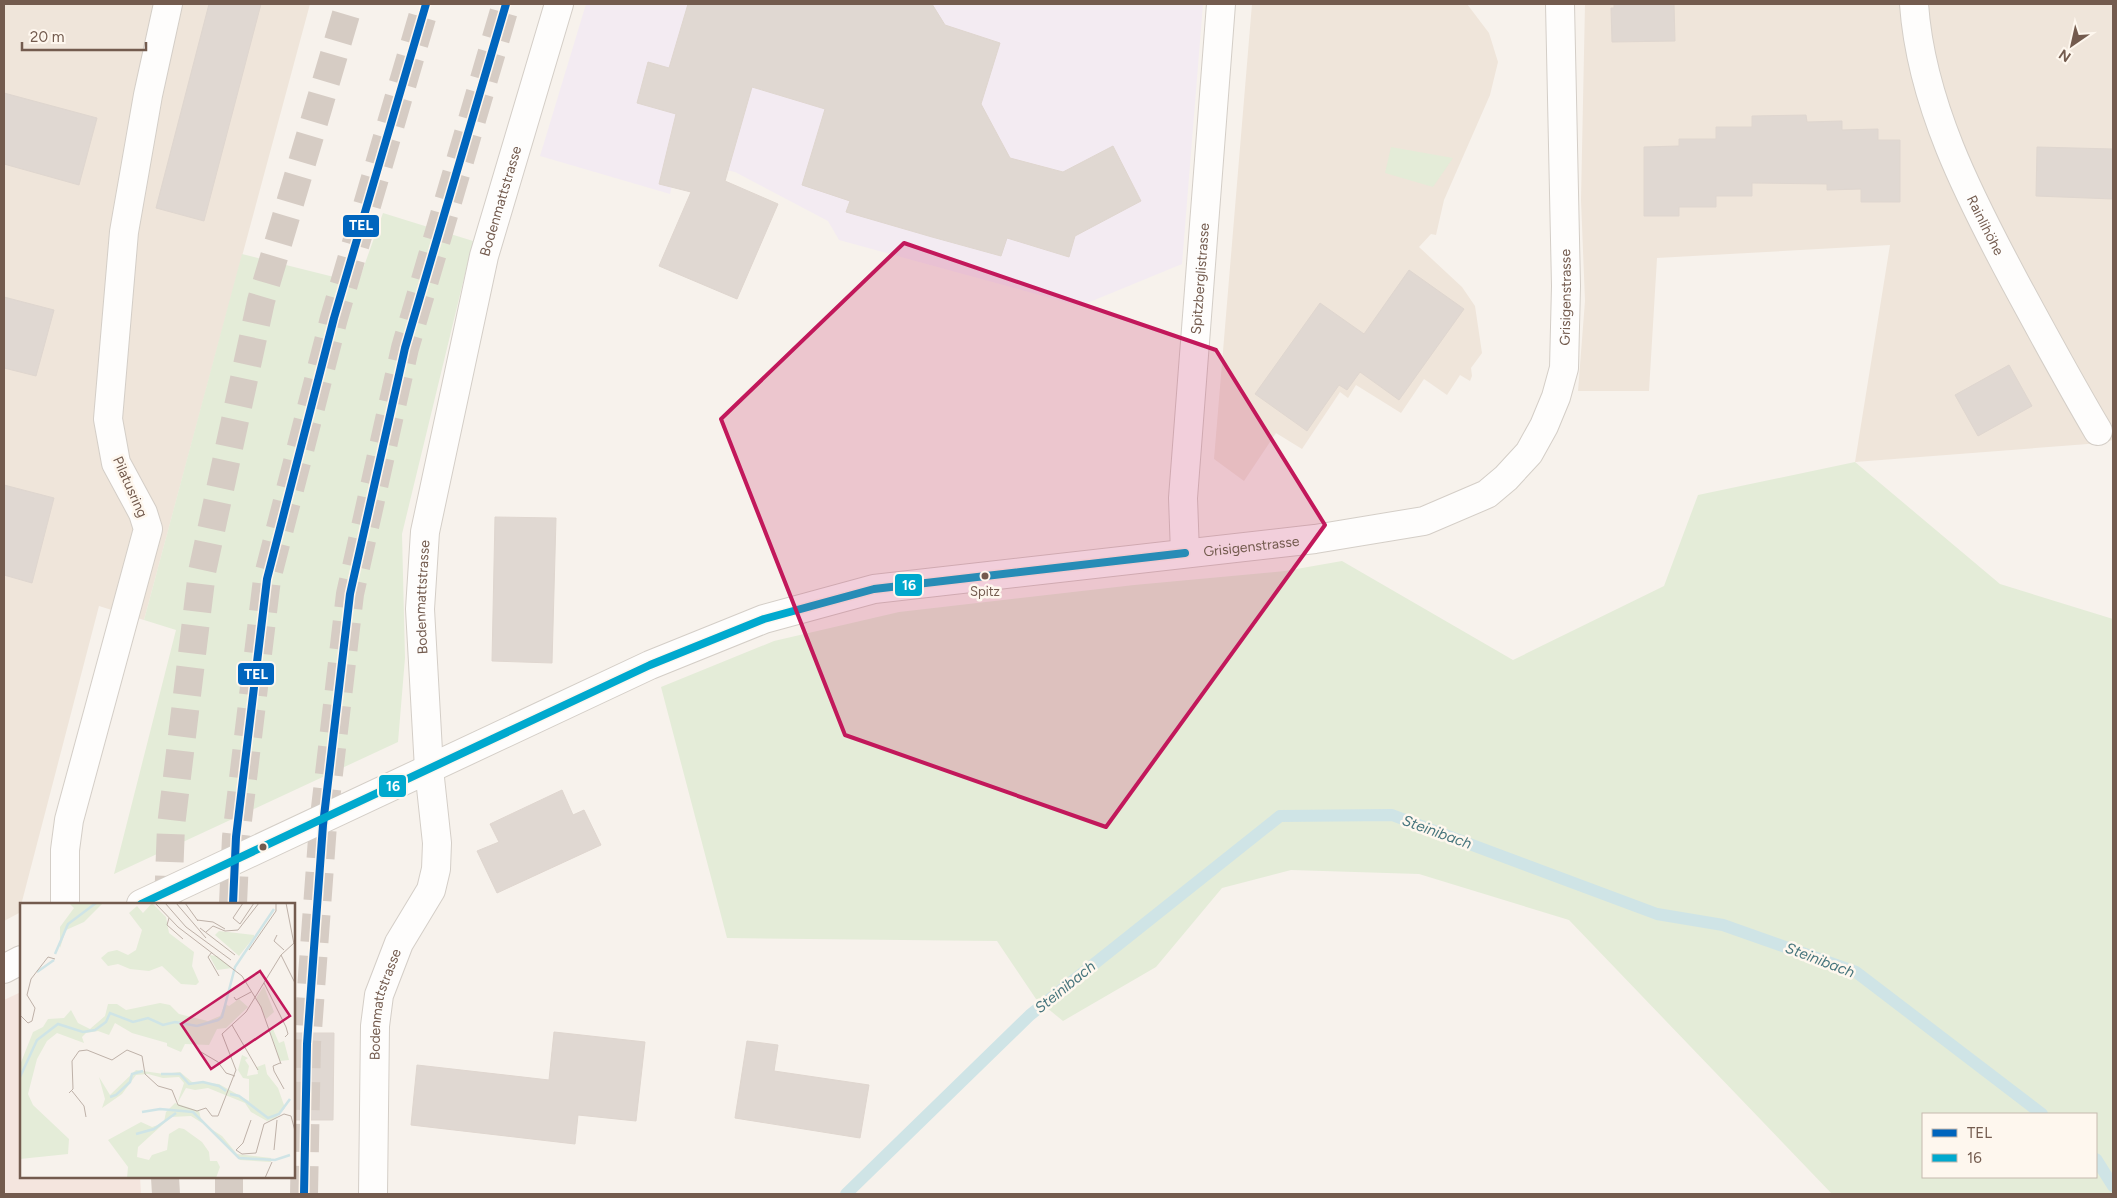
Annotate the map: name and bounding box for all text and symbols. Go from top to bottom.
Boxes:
scale bar [22,20,146,52]
north arrow [2047,20,2097,70]
text: 20 m [30,28,64,46]
text: N [2056,45,2074,65]
street label: Bodenmattstrasse [476,143,525,258]
street label: Rainlihöhe [1963,193,2008,258]
line badge: TEL [342,214,380,238]
text: TEL [349,217,373,234]
street label: Spitzberglistrasse [1187,222,1213,335]
street label: Grisigenstrasse [1556,249,1575,346]
street label: Pilatusring [109,454,151,520]
street label: Grisigenstrasse [1202,532,1301,560]
street label: Bodenmattstrasse [411,539,433,655]
marker: Spitz [980,571,990,581]
line badge: 16 [894,573,923,597]
text: 16 [902,577,916,594]
place label: Spitz [970,584,1000,599]
line badge: TEL [237,662,275,686]
text: TEL [244,666,268,683]
line badge: 16 [378,774,407,798]
text: 16 [386,778,400,795]
water label: Steinibach [1400,811,1474,853]
unlabelled marker [258,842,268,852]
inset map [20,903,295,1178]
water label: Steinibach [1783,939,1857,981]
street label: Bodenmattstrasse [366,946,405,1060]
water label: Steinibach [1031,957,1099,1017]
legend [1922,1113,2097,1178]
text: TEL [1967,1124,1992,1142]
text: 16 [1967,1149,1982,1167]

